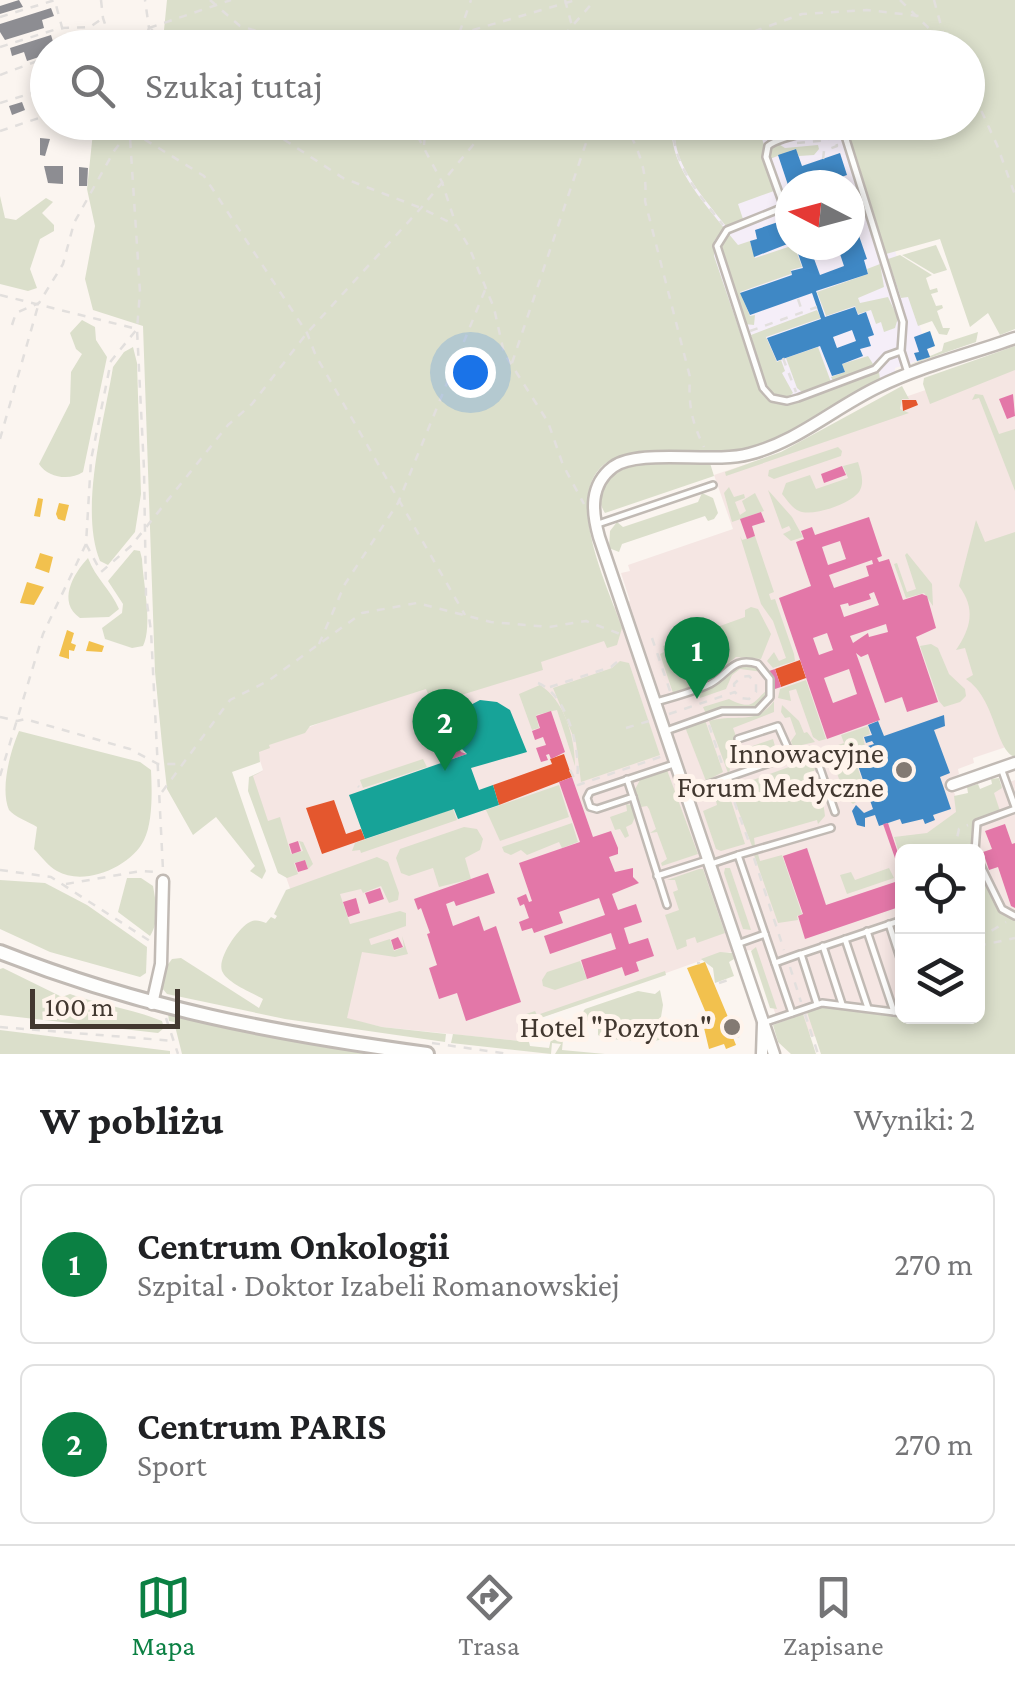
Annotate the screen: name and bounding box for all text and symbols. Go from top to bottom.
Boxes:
search box [30,30,985,140]
icon: search [65,58,120,113]
text: Szukaj tutaj [145,64,323,106]
north arrow [775,170,865,260]
your location [445,347,496,398]
pin: 1 [664,616,730,699]
pin: 2 [412,688,478,771]
place label: Innowacyjne Forum Medyczne [677,736,884,804]
marker: Innowacyjne Forum Medyczne [893,759,915,781]
map controls [895,844,985,1024]
button: locate [895,844,985,934]
button: layers [895,934,985,1024]
scale bar [30,984,180,1028]
text: 100 m [45,991,114,1022]
place label: Hotel "Pozyton" [520,1010,712,1044]
marker: Hotel "Pozyton" [721,1016,743,1038]
text: W pobliżu [40,1096,223,1143]
text: Wyniki: 2 [854,1101,975,1137]
text: Centrum Onkologii [137,1225,449,1267]
text: 1 [69,1246,80,1282]
text: 270 m [894,1246,973,1282]
text: Szpital · Doktor Izabeli Romanowskiej [137,1267,620,1303]
text: Centrum PARIS [137,1405,386,1447]
text: 2 [66,1426,83,1462]
text: 270 m [894,1426,973,1462]
text: Sport [137,1447,207,1483]
tab: Mapa [131,1570,195,1661]
tab: Trasa [458,1570,520,1661]
tab: Zapisane [783,1570,884,1661]

